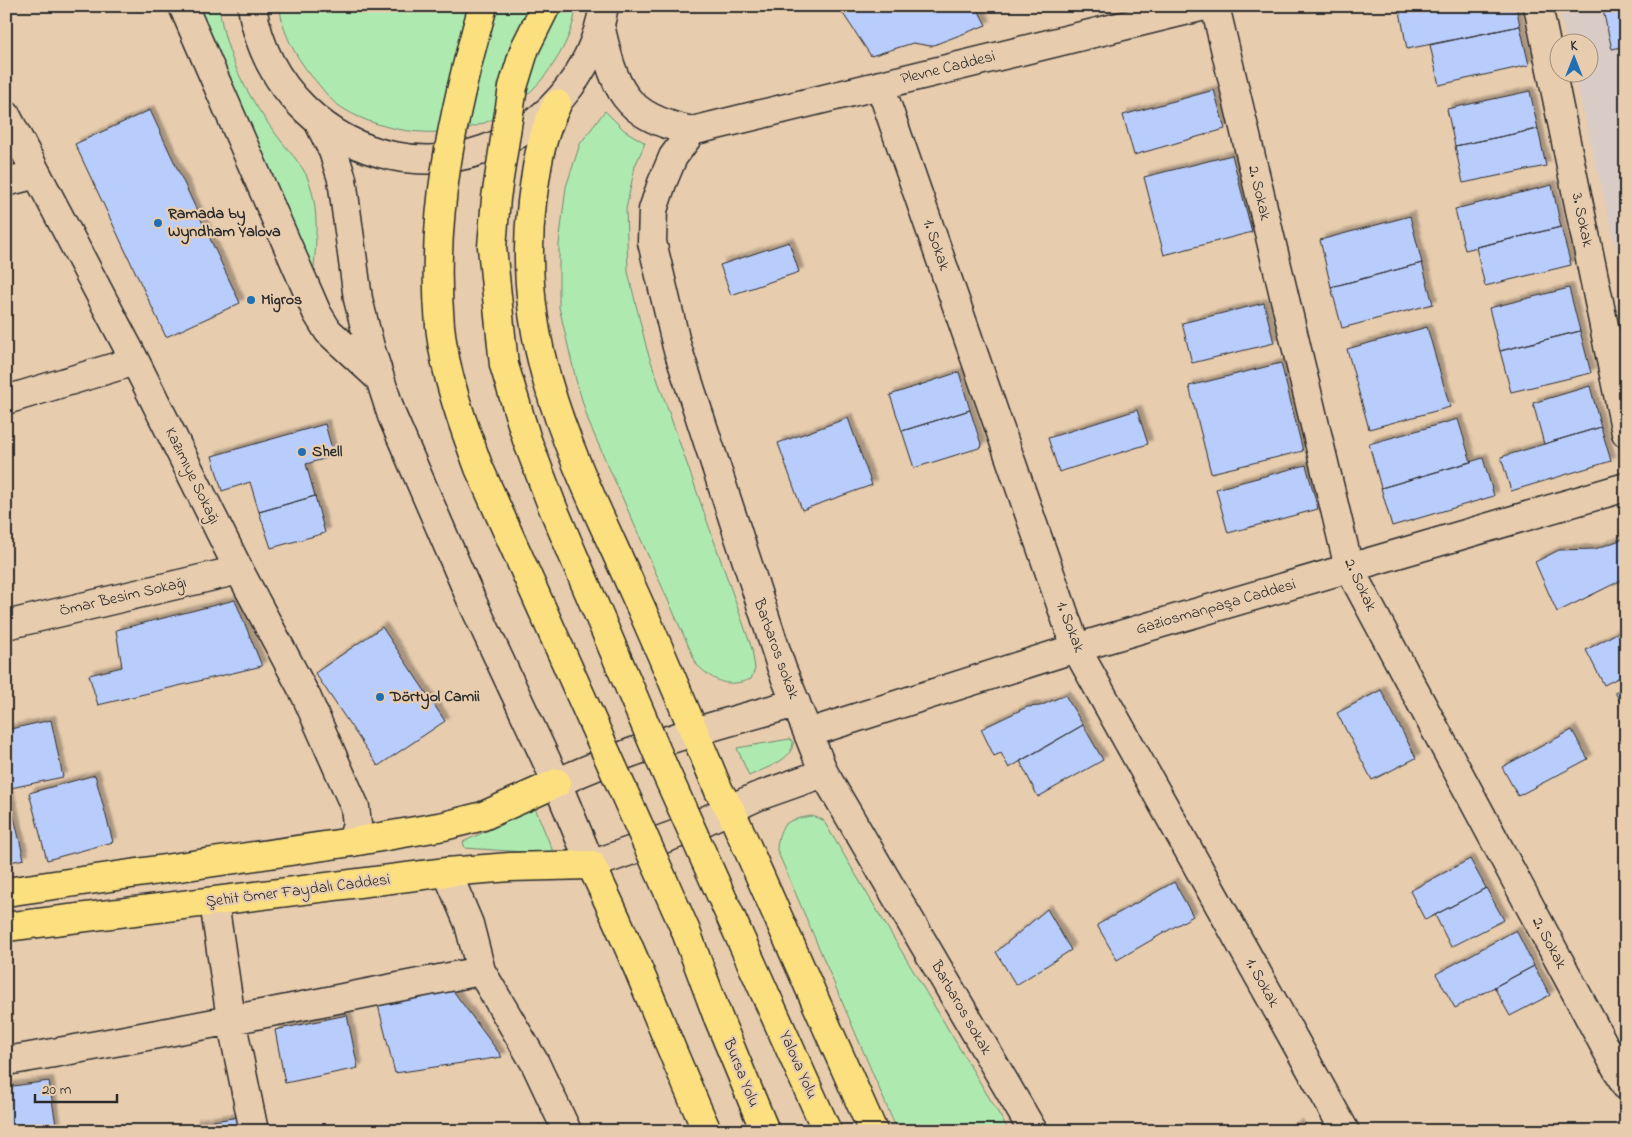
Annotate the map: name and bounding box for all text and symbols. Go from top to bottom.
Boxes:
north arrow [1550,32,1600,82]
text: K [1571,36,1579,57]
street label: Plevne Caddesi [898,45,998,91]
street label: 2. Sokak [1241,163,1277,224]
street label: 3. Sokak [1565,191,1600,250]
place label: Ramada by Wyndham Yalova [167,202,281,245]
street label: 1. Sokak [916,216,956,275]
marker: Ramada by Wyndham Yalova [152,217,164,229]
place label: Migros [261,288,302,313]
marker: Migros [245,294,257,306]
street label: Kazımıye Sokağı [158,423,226,529]
place label: Shell [312,440,343,464]
marker: Shell [296,446,308,458]
street label: 2. Sokak [1337,555,1383,616]
street label: Ömar Besim Sokağı [57,571,189,623]
street label: Gaziosmanpaşa Caddesi [1133,573,1299,641]
street label: Barbaros sokak [746,594,806,704]
street label: 1. Sokak [1049,598,1091,657]
place label: Dörtyol Camii [389,685,480,710]
marker: Dörtyol Camii [374,691,386,703]
street label: Şehit Ömer Faydalı Caddesi [204,868,392,914]
street label: 2. Sokak [1525,913,1573,974]
street label: 1. Sokak [1239,954,1286,1013]
street label: Barbaros sokak [924,955,998,1061]
street label: Yalova Yolu [772,1027,824,1103]
street label: Bursa Yolu [716,1034,766,1111]
scale bar [35,1072,118,1104]
text: 20 m [42,1079,72,1101]

